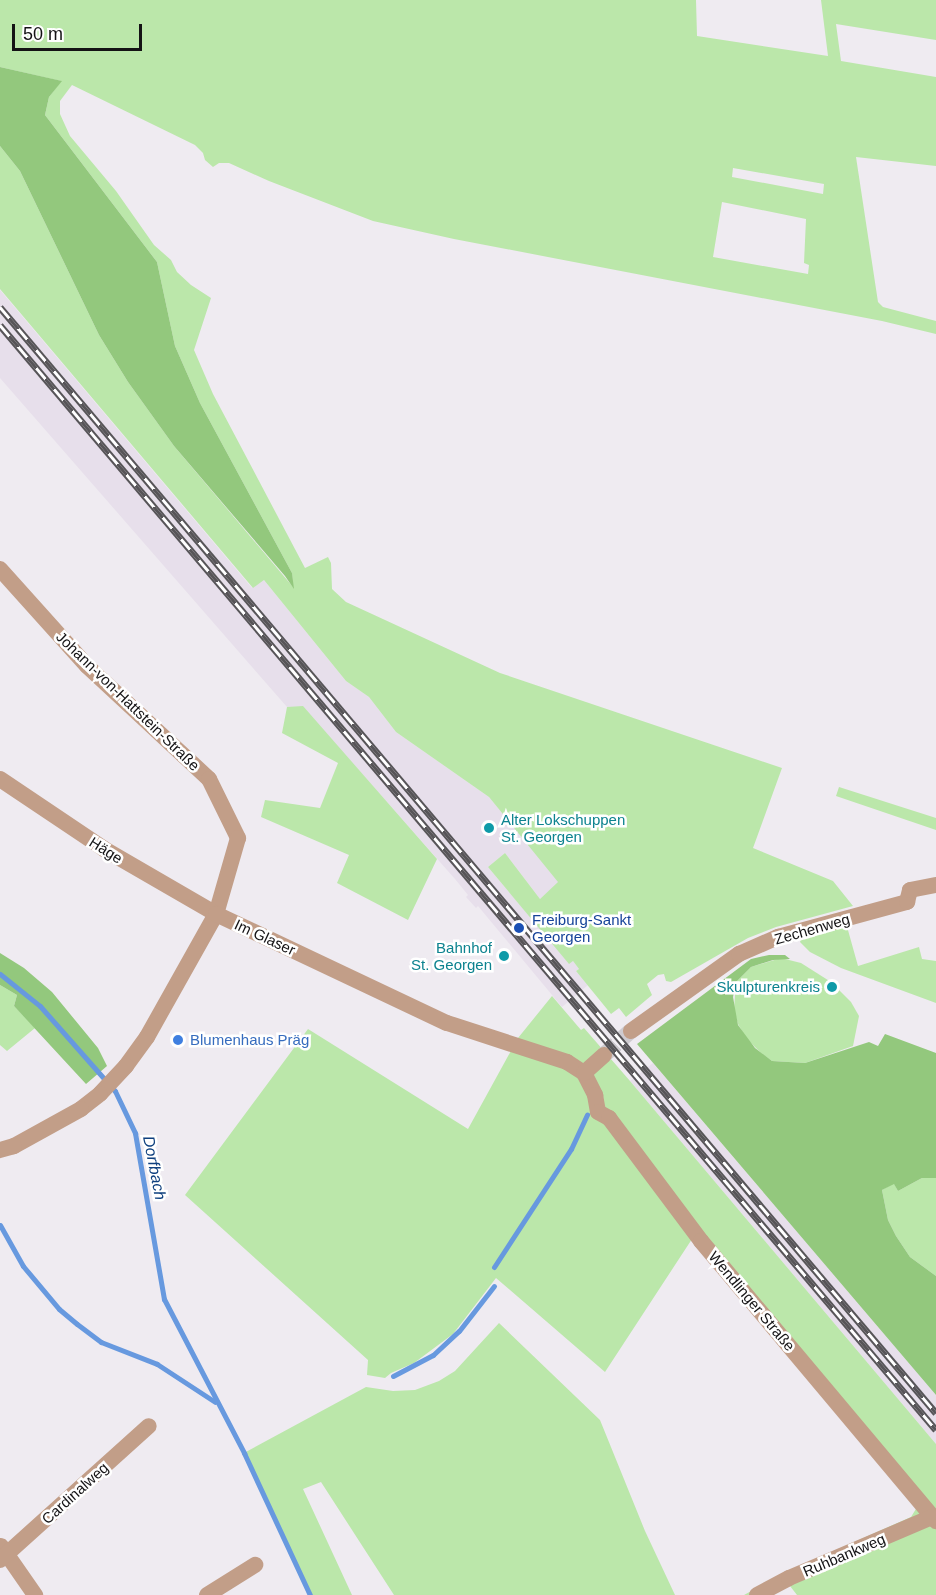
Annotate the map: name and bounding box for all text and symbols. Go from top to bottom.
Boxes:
scale bar [15,12,146,50]
text: 50 m [23,24,63,44]
street label: Johann-von-Hattstein-Straße [52,628,204,774]
place label: Alter Lokschuppen St. Georgen [501,810,625,845]
marker: Alter Lokschuppen St. Georgen [482,821,496,835]
street label: Häge [86,833,126,867]
place label: Freiburg-Sankt Georgen [532,910,631,945]
street label: Zechenweg [772,910,852,948]
street label: Im Glaser [232,915,298,959]
marker: Freiburg-Sankt Georgen [510,919,528,937]
place label: Bahnhof St. Georgen [411,938,492,973]
marker: Bahnhof St. Georgen [497,949,511,963]
place label: Skulpturenkreis [717,978,820,996]
marker: Skulpturenkreis [825,980,839,994]
place label: Blumenhaus Präg [190,1031,309,1049]
marker: Blumenhaus Präg [171,1033,185,1047]
water label: Dorfbach [138,1134,170,1202]
street label: Wendlinger Straße [705,1247,799,1355]
street label: Cardinalweg [38,1458,112,1528]
street label: Ruhbankweg [800,1530,888,1580]

